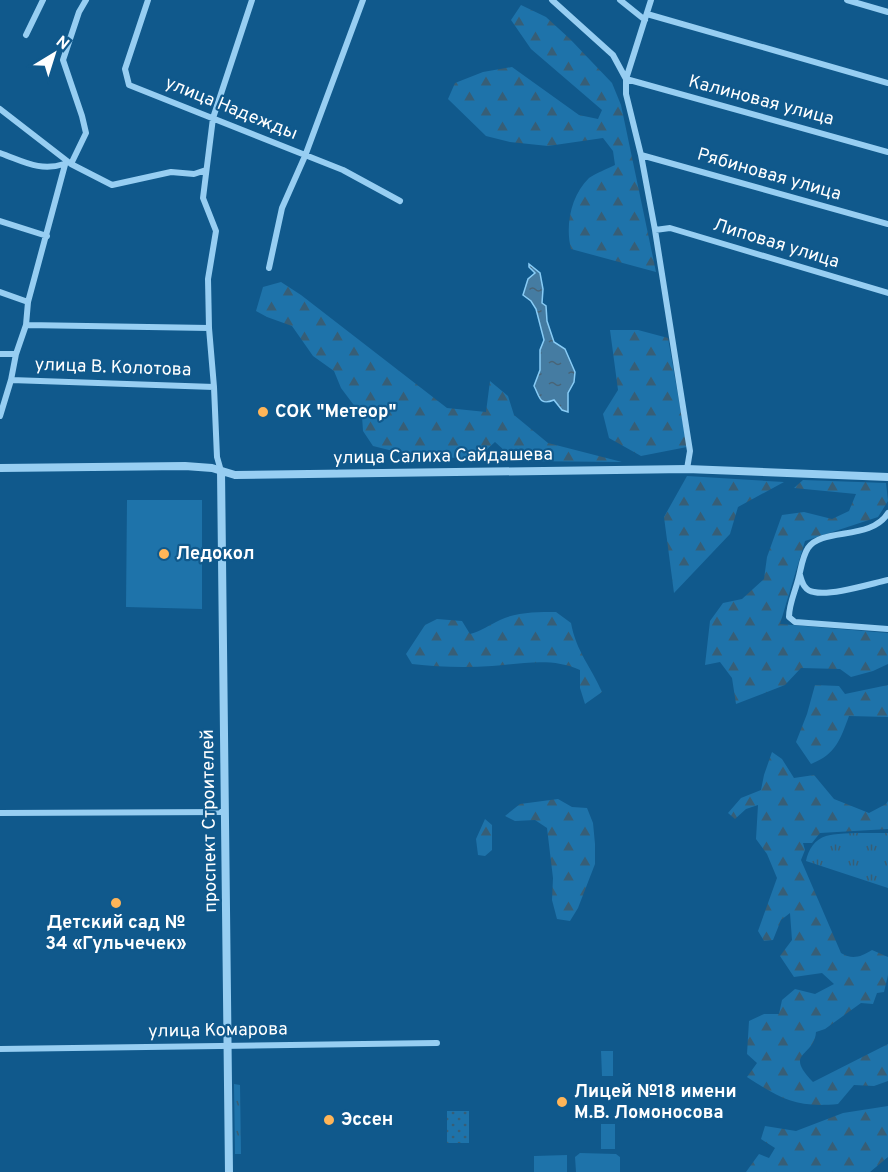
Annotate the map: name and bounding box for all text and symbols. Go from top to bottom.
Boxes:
north arrow [24,24,84,84]
text: N [51,32,73,55]
street label: Калиновая улица [686,70,836,132]
street label: улица Надежды [161,72,301,146]
street label: Рябиновая улица [694,143,844,207]
street label: Липовая улица [710,214,842,274]
street label: улица В. Колотова [34,354,192,382]
place label: СОК "Метеор" [275,401,396,424]
marker: СОК "Метеор" [256,405,270,419]
street label: улица Салиха Сайдашева [333,444,553,470]
place label: Ледокол [176,543,255,566]
marker: Ледокол [157,547,171,561]
street label: проспект Строителей [197,729,223,913]
marker: Детский сад № 34 «Гульчечек» [109,896,123,910]
place label: Детский сад № 34 «Гульчечек» [45,912,187,956]
street label: улица Комарова [148,1018,288,1044]
place label: Лицей №18 имени М.В. Ломоносова [574,1081,737,1125]
marker: Лицей №18 имени М.В. Ломоносова [555,1095,569,1109]
place label: Эссен [341,1109,393,1132]
marker: Эссен [322,1113,336,1127]

